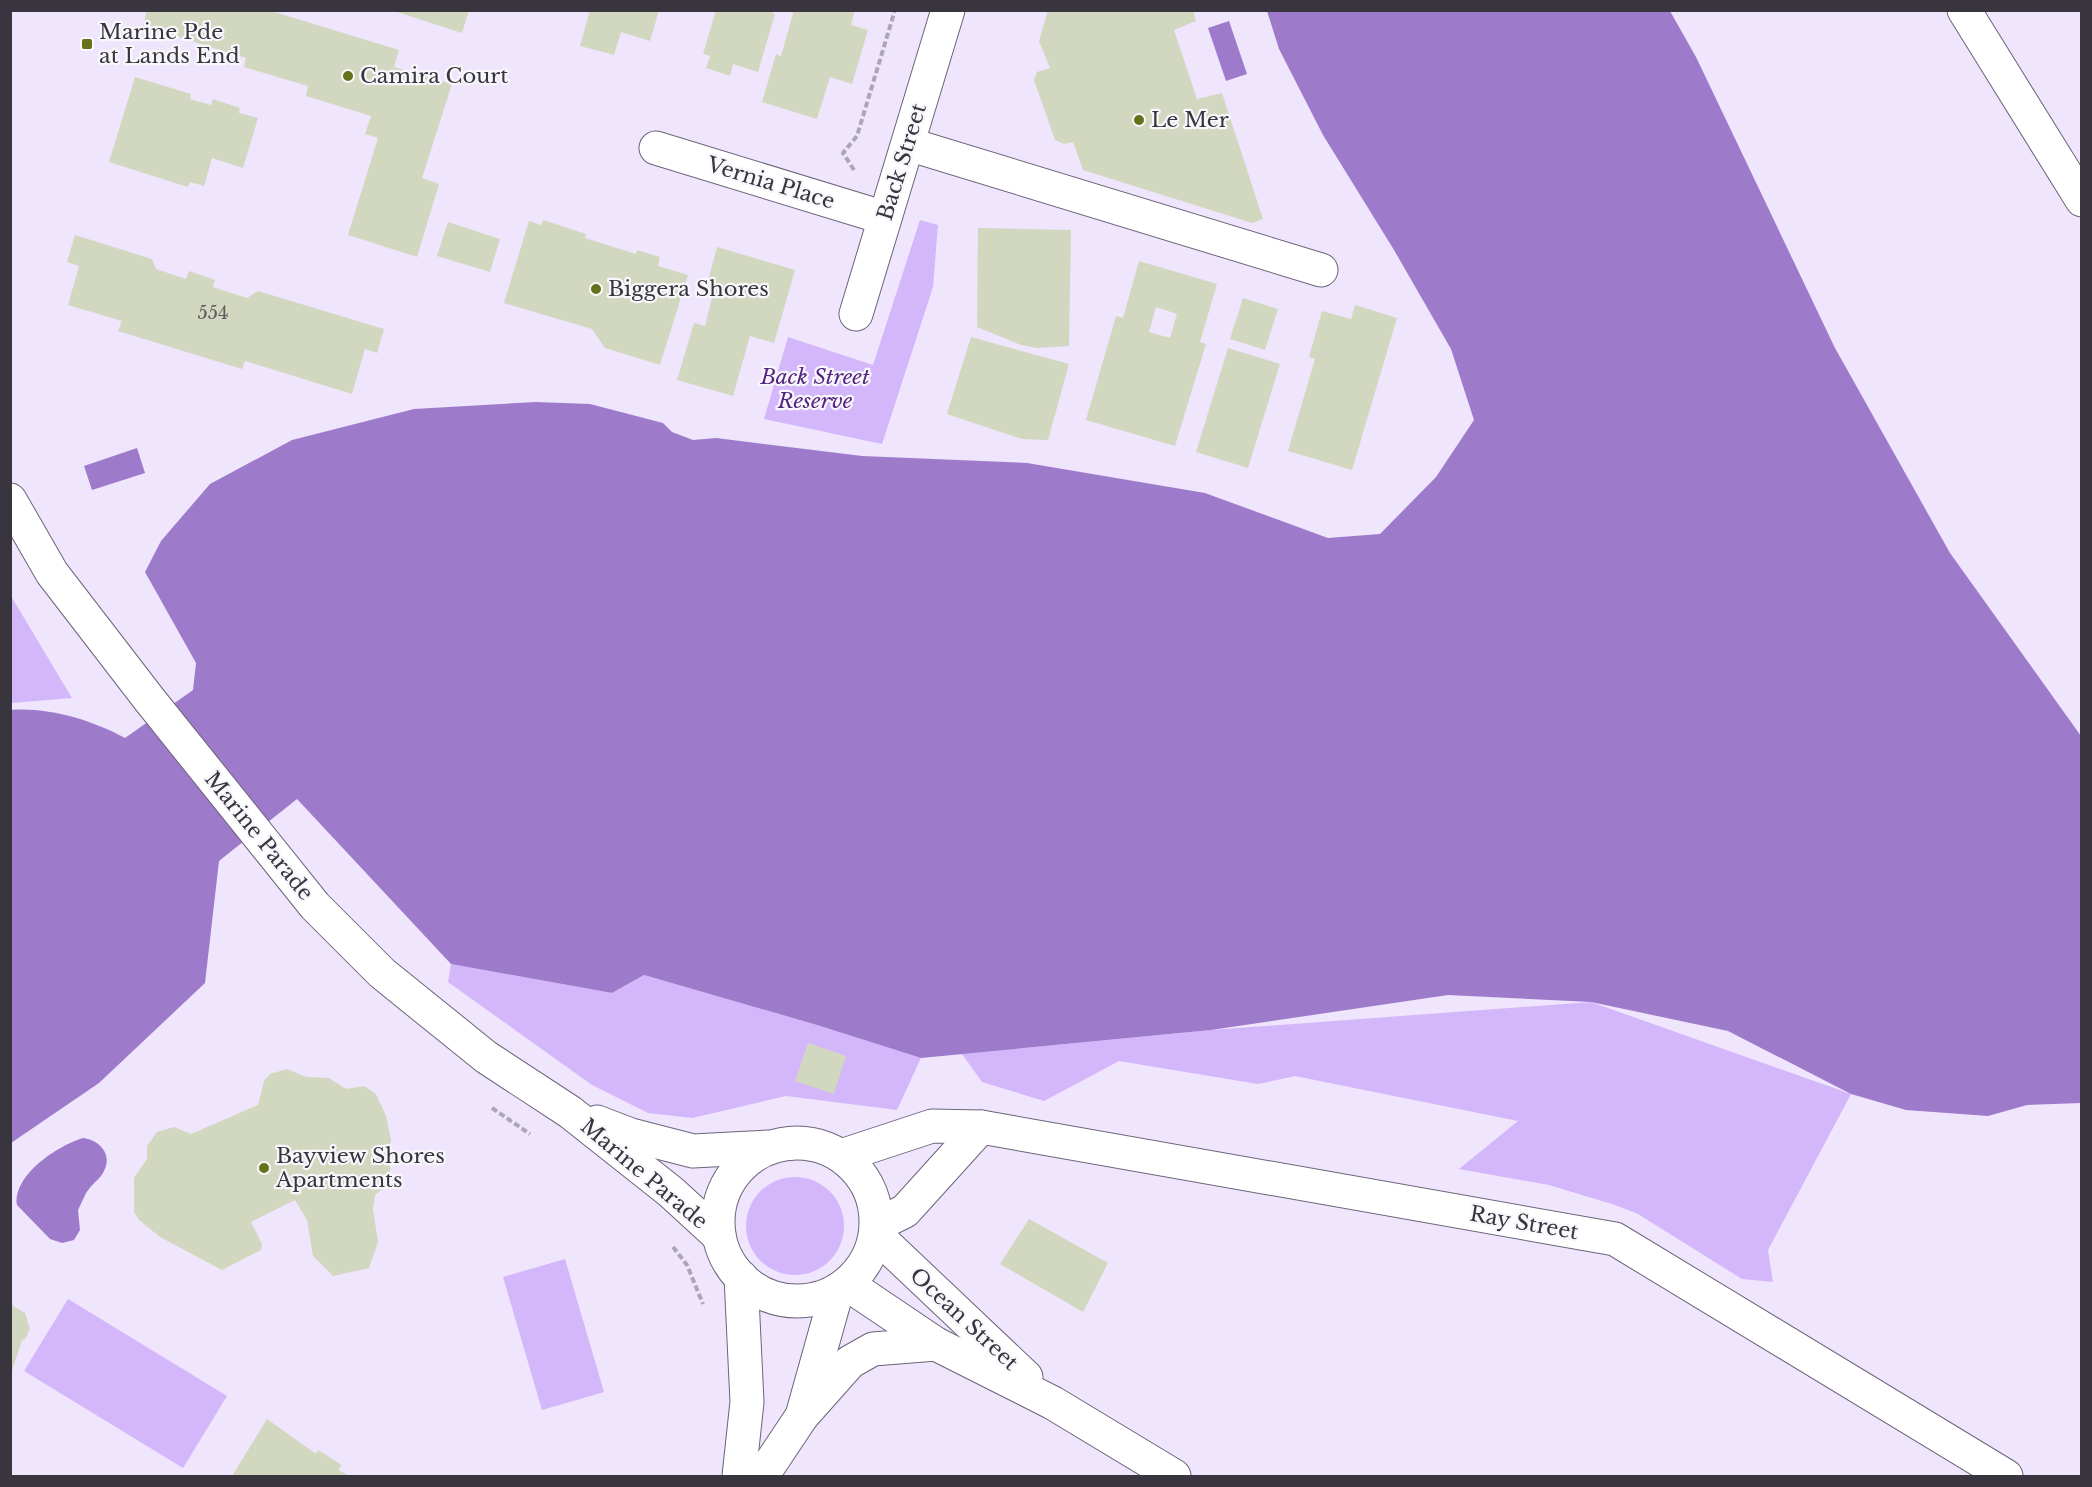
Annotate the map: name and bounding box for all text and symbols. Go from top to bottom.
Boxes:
place label: Marine Pde at Lands End [99,19,240,69]
marker: Marine Pde at Lands End [80,37,94,51]
place label: Camira Court [360,63,508,89]
marker: Camira Court [341,69,355,83]
street label: Back Street [872,100,932,224]
place label: Le Mer [1151,107,1229,133]
marker: Le Mer [1132,113,1146,127]
street label: Vernia Place [703,151,838,215]
place label: Biggera Shores [608,276,769,302]
marker: Biggera Shores [589,282,603,296]
house number: 554 [198,302,228,324]
park label: Back Street Reserve [759,364,870,414]
street label: Marine Parade [199,766,319,906]
street label: Marine Parade [575,1113,713,1235]
place label: Bayview Shores Apartments [275,1143,445,1193]
marker: Bayview Shores Apartments [257,1161,271,1175]
street label: Ray Street [1468,1201,1580,1245]
street label: Ocean Street [905,1262,1024,1376]

